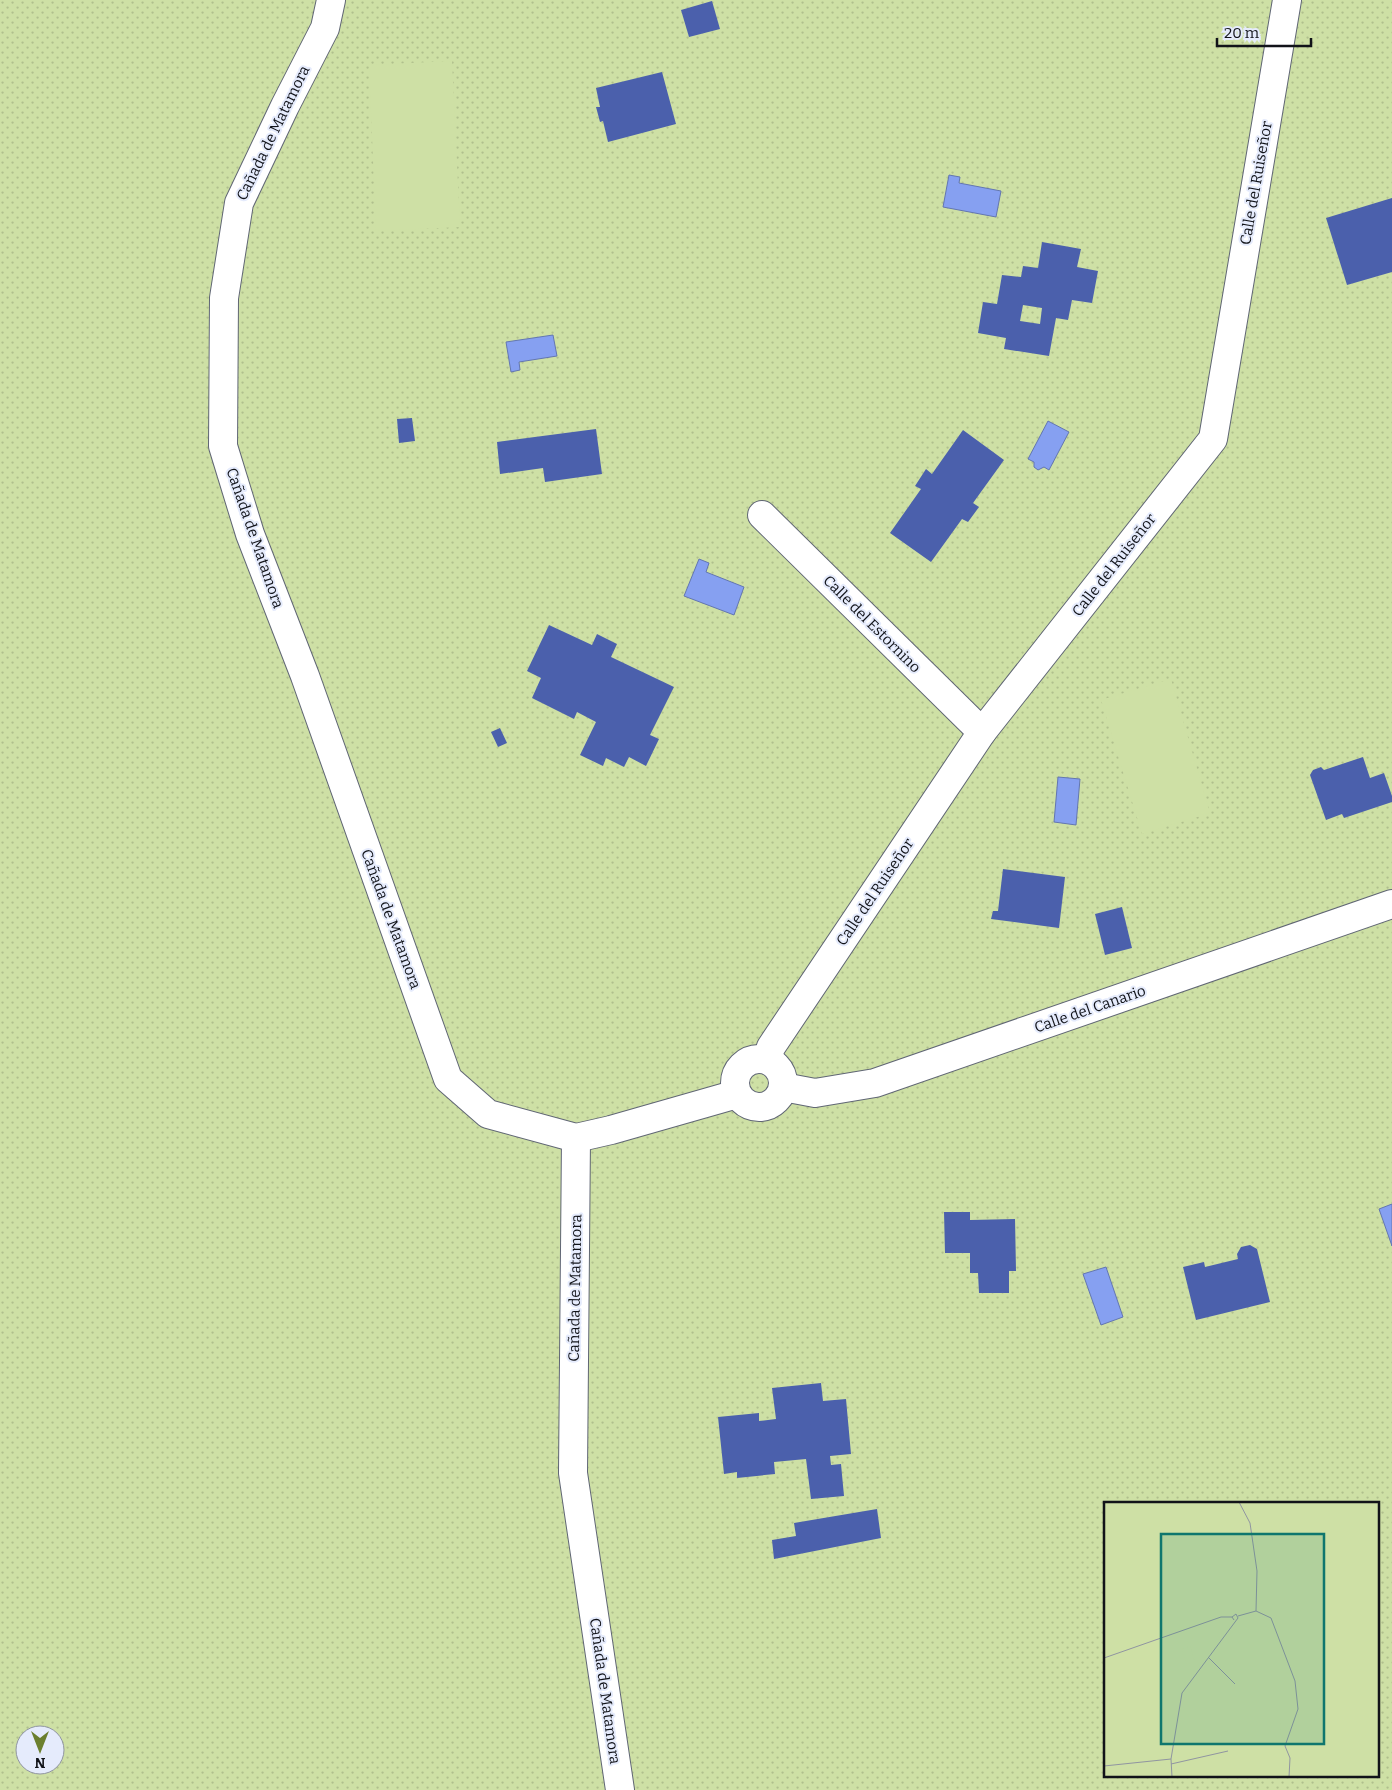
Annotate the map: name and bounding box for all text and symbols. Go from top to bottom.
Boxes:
scale bar [1217,15,1311,47]
text: 20 m [1224,24,1260,42]
street label: Cañada de Matamora [233,63,313,203]
street label: Calle del Ruiseñor [1236,119,1276,246]
street label: Cañada de Matamora [223,465,287,611]
street label: Calle del Ruiseñor [1068,510,1160,620]
street label: Calle del Estornino [820,572,924,676]
street label: Calle del Ruiseñor [832,835,918,949]
street label: Cañada de Matamora [357,847,425,991]
street label: Calle del Canario [1032,982,1148,1036]
street label: Cañada de Matamora [565,1214,585,1362]
inset map [1104,1502,1380,1778]
street label: Cañada de Matamora [586,1617,624,1765]
north arrow [15,1725,65,1775]
text: N [34,1754,45,1771]

